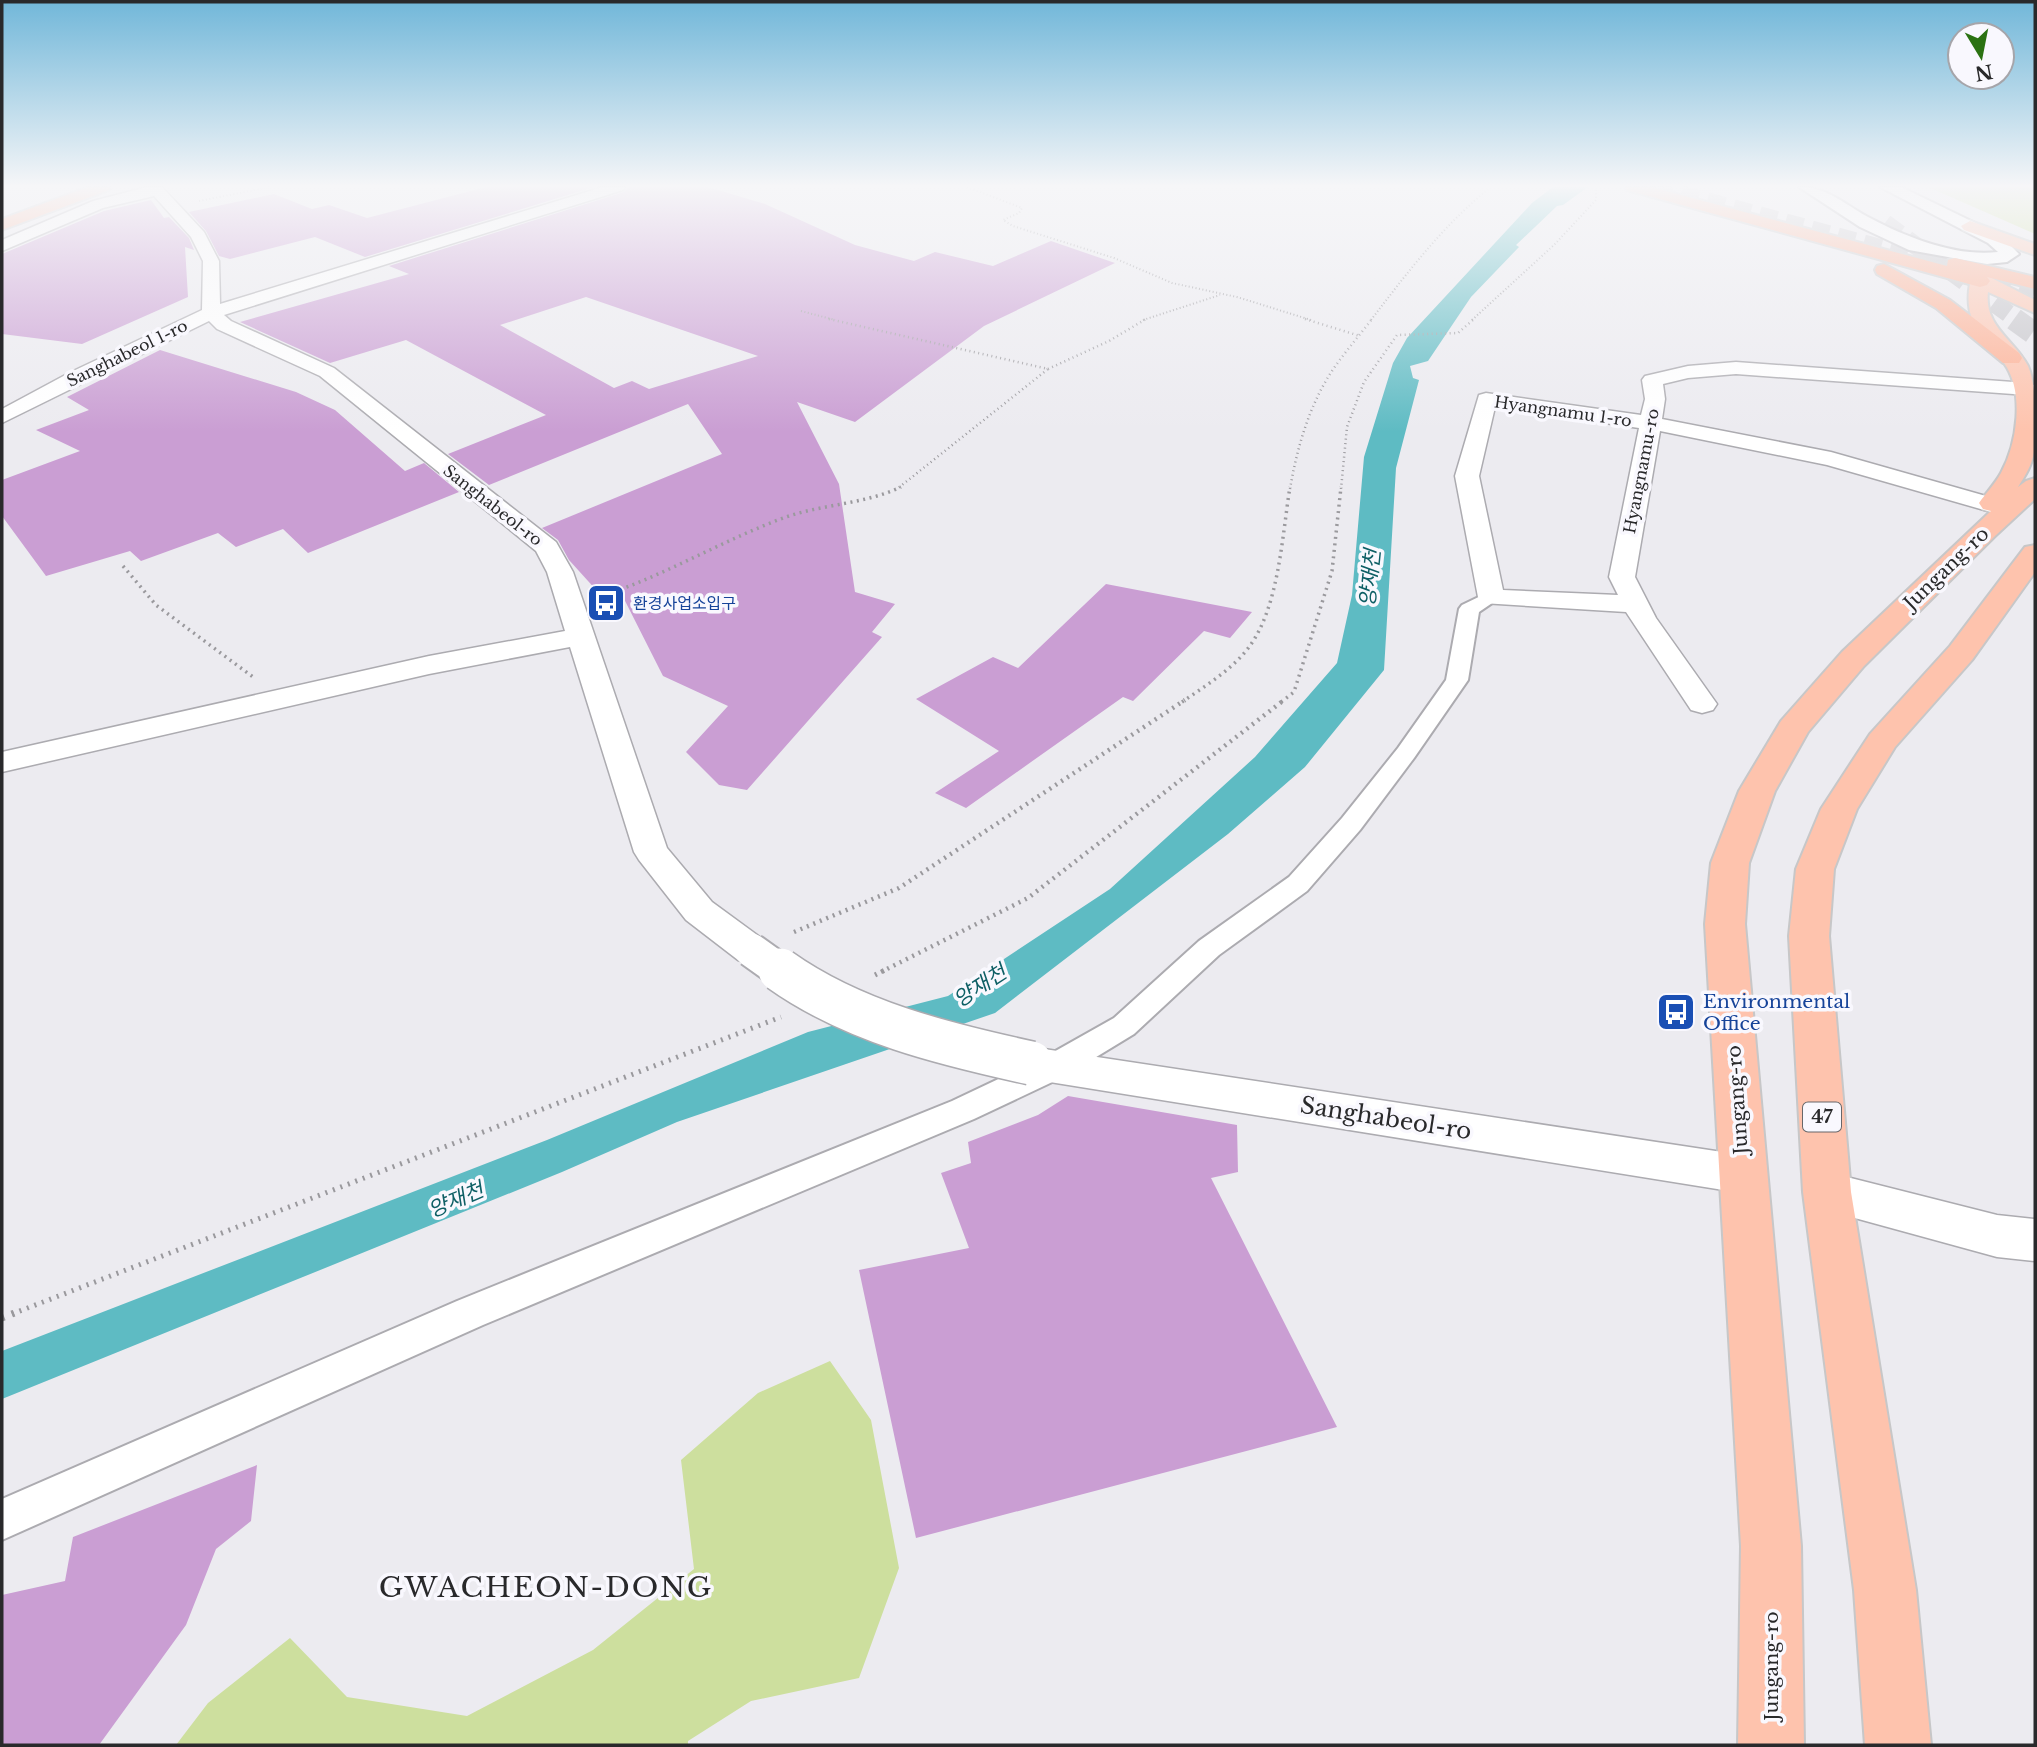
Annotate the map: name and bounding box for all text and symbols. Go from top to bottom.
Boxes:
north arrow [1946,21,2016,91]
text: N [1973,59,1995,85]
street label: Sanghabeol 1-ro [63,315,191,391]
street label: Hyangnamu 1-ro [1493,391,1633,431]
street label: Hyangnamu-ro [1619,407,1663,535]
street label: Sanghabeol-ro [439,460,547,550]
street label: Jungang-ro [1897,522,1994,617]
water label: 양재천 [1354,545,1386,608]
bus stop icon: 환경사업소입구 [585,582,627,624]
place label: 환경사업소입구 [633,593,736,613]
water label: 양재천 [949,958,1014,1013]
place label: Environmental Office [1703,990,1850,1035]
bus stop icon: Environmental Office [1655,991,1697,1033]
street label: Jungang-ro [1722,1045,1753,1158]
street label: Sanghabeol-ro [1298,1091,1474,1145]
road number: 47 [1803,1102,1841,1132]
water label: 양재천 [424,1176,490,1223]
district label: GWACHEON-DONG [379,1570,713,1605]
street label: Jungang-ro [1760,1611,1783,1724]

